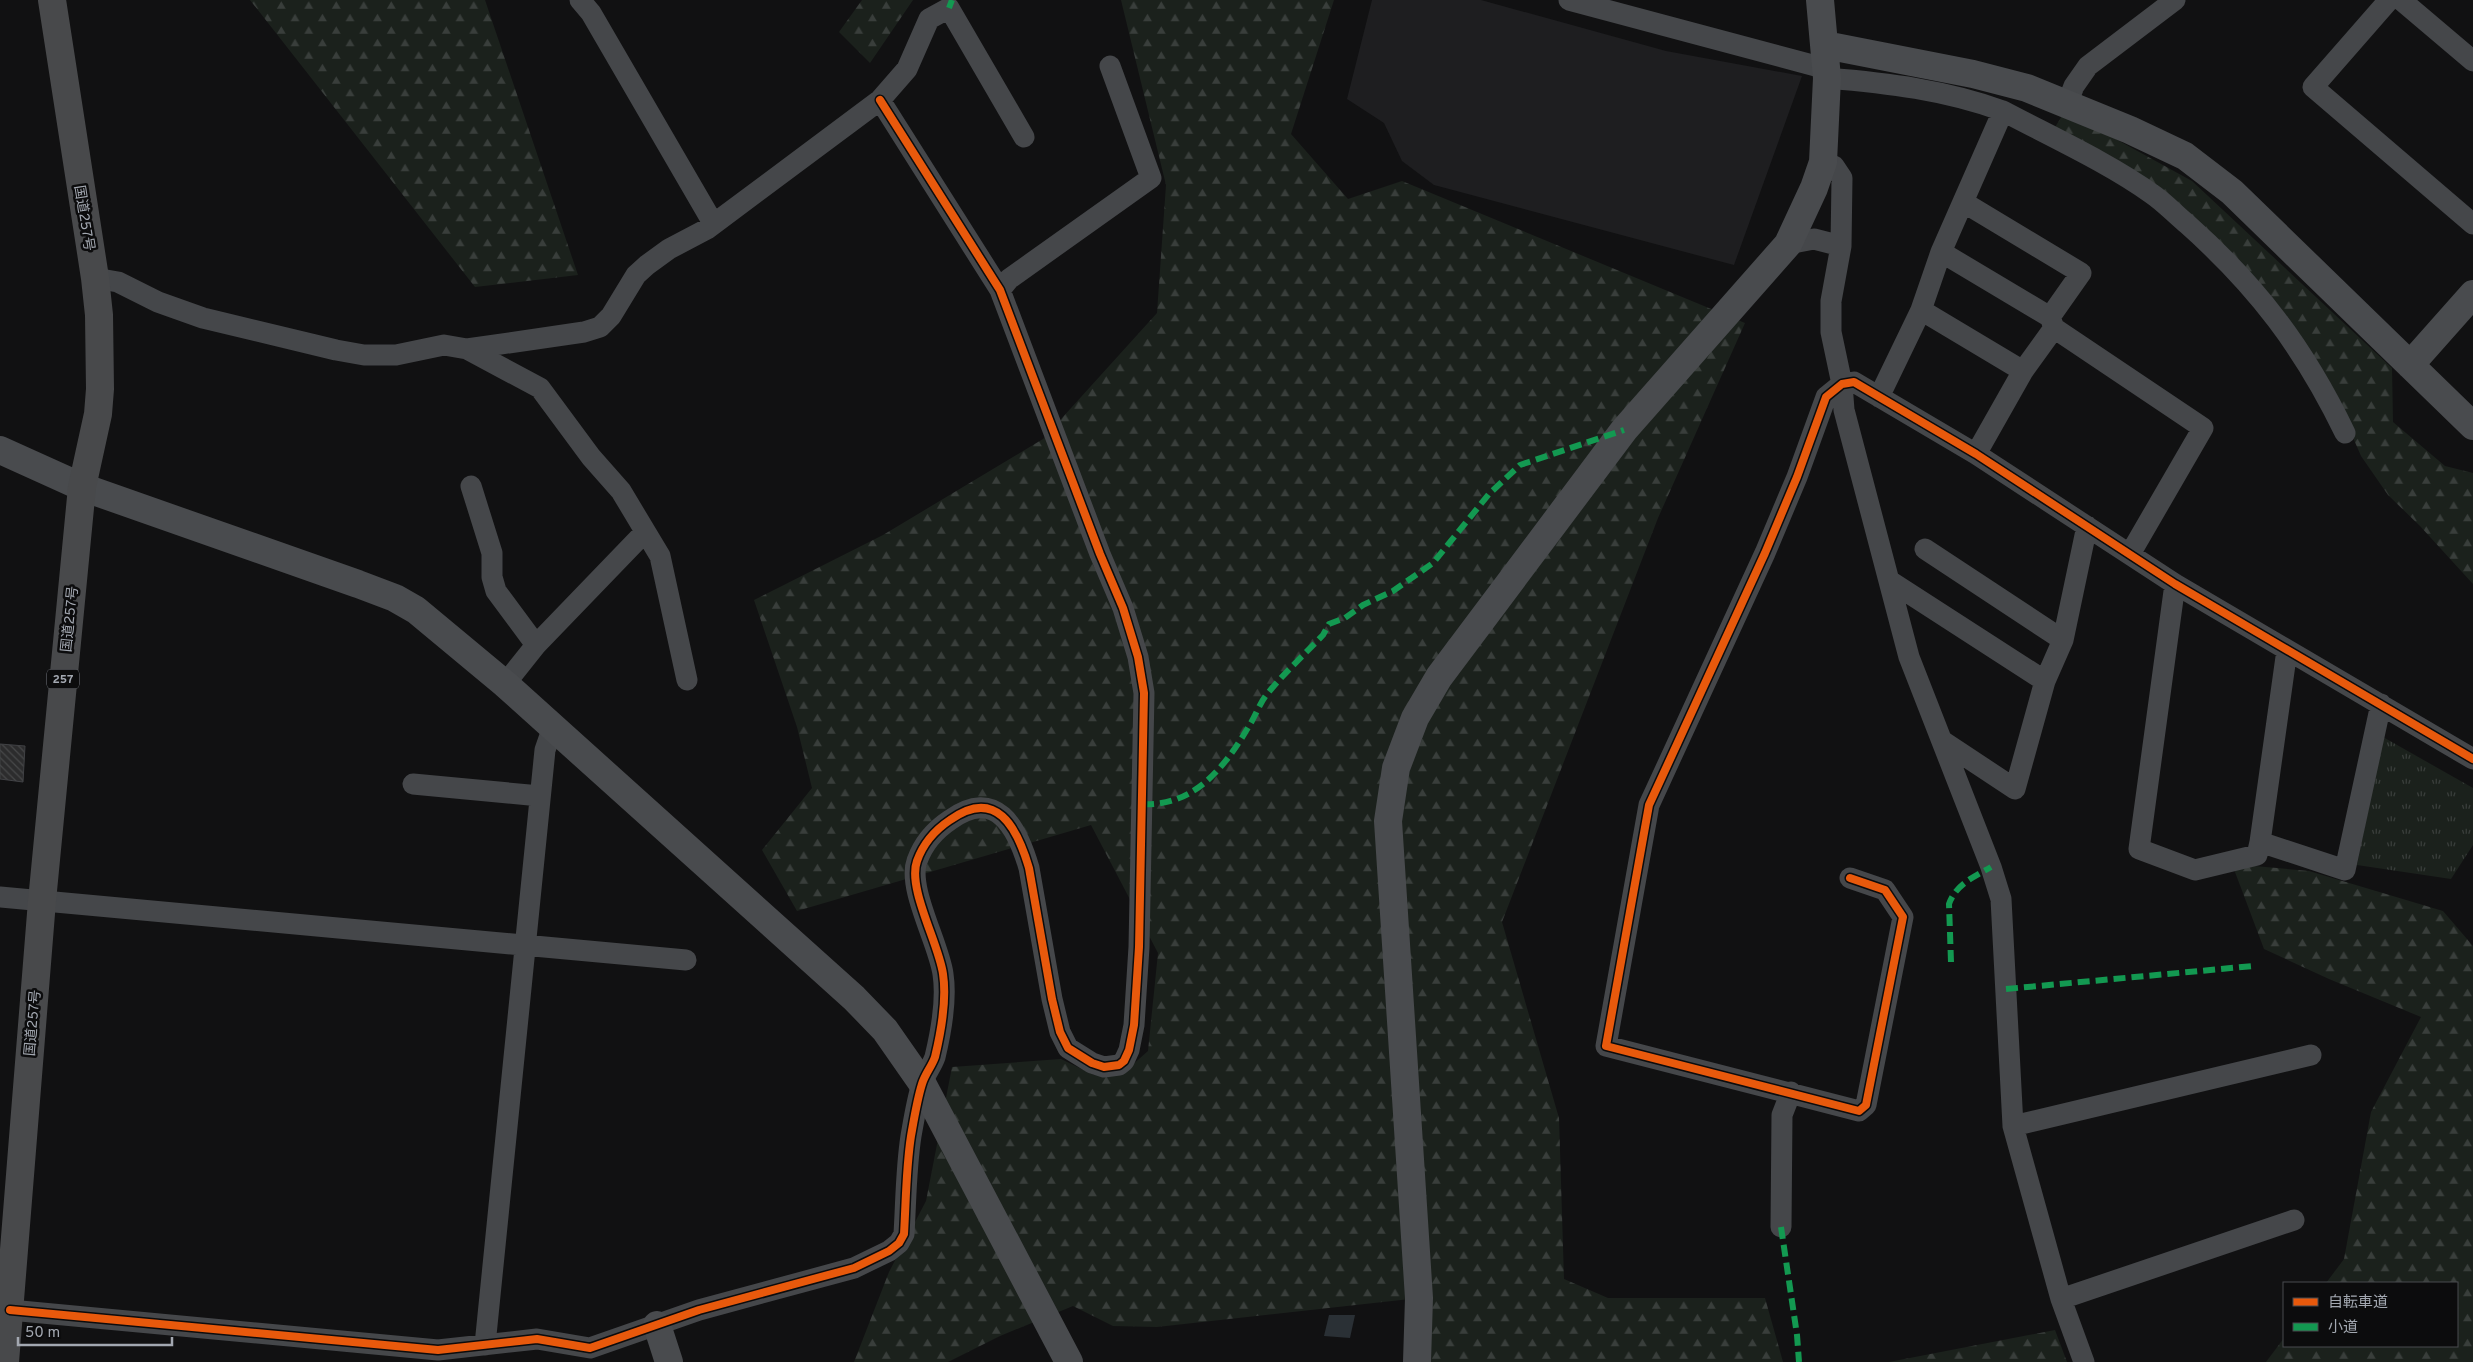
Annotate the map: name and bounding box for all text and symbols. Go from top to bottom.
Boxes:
street label: 国道257号 [70,184,97,252]
street label: 国道257号 [59,585,82,653]
road number: 257 [47,670,79,689]
street label: 国道257号 [22,989,45,1057]
legend [2283,1282,2458,1347]
text: 自転車道 [2328,1294,2388,1313]
scale bar [18,1314,171,1346]
text: 小道 [2328,1319,2358,1338]
text: 50 m [25,1324,60,1343]

